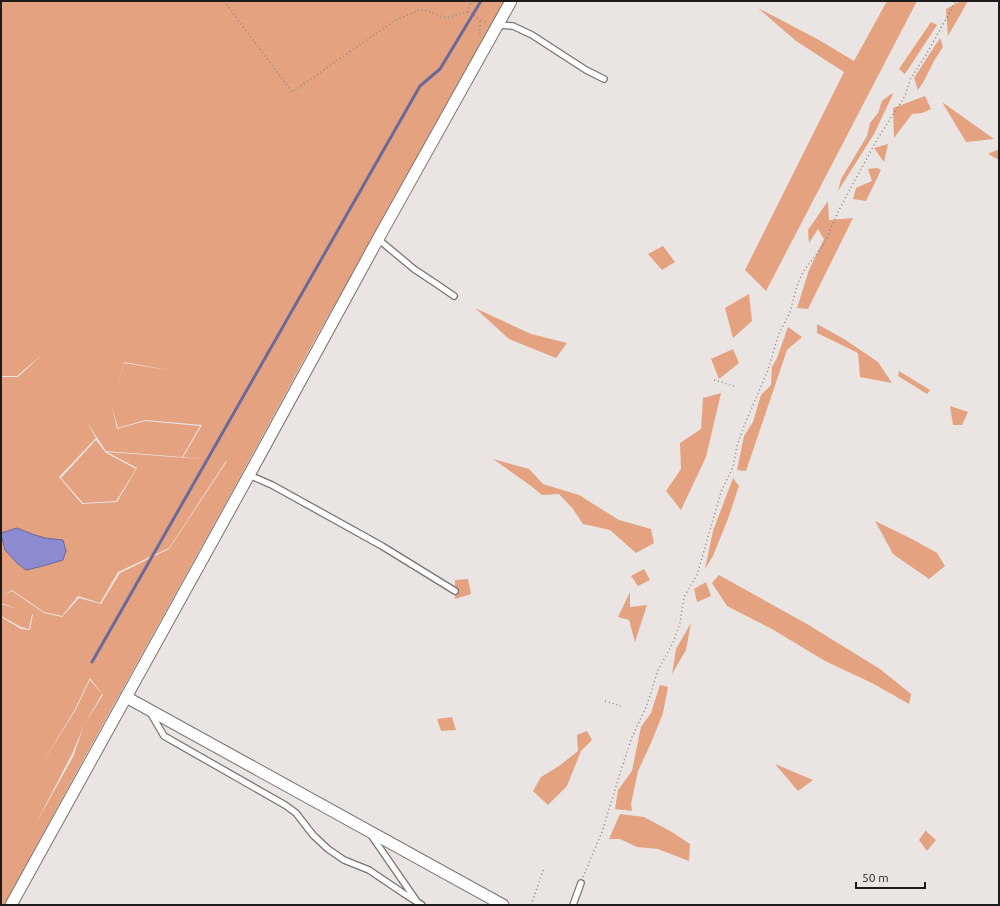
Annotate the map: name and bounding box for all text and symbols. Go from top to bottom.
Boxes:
scale bar [856,864,925,890]
text: 50 m [862,871,889,884]

